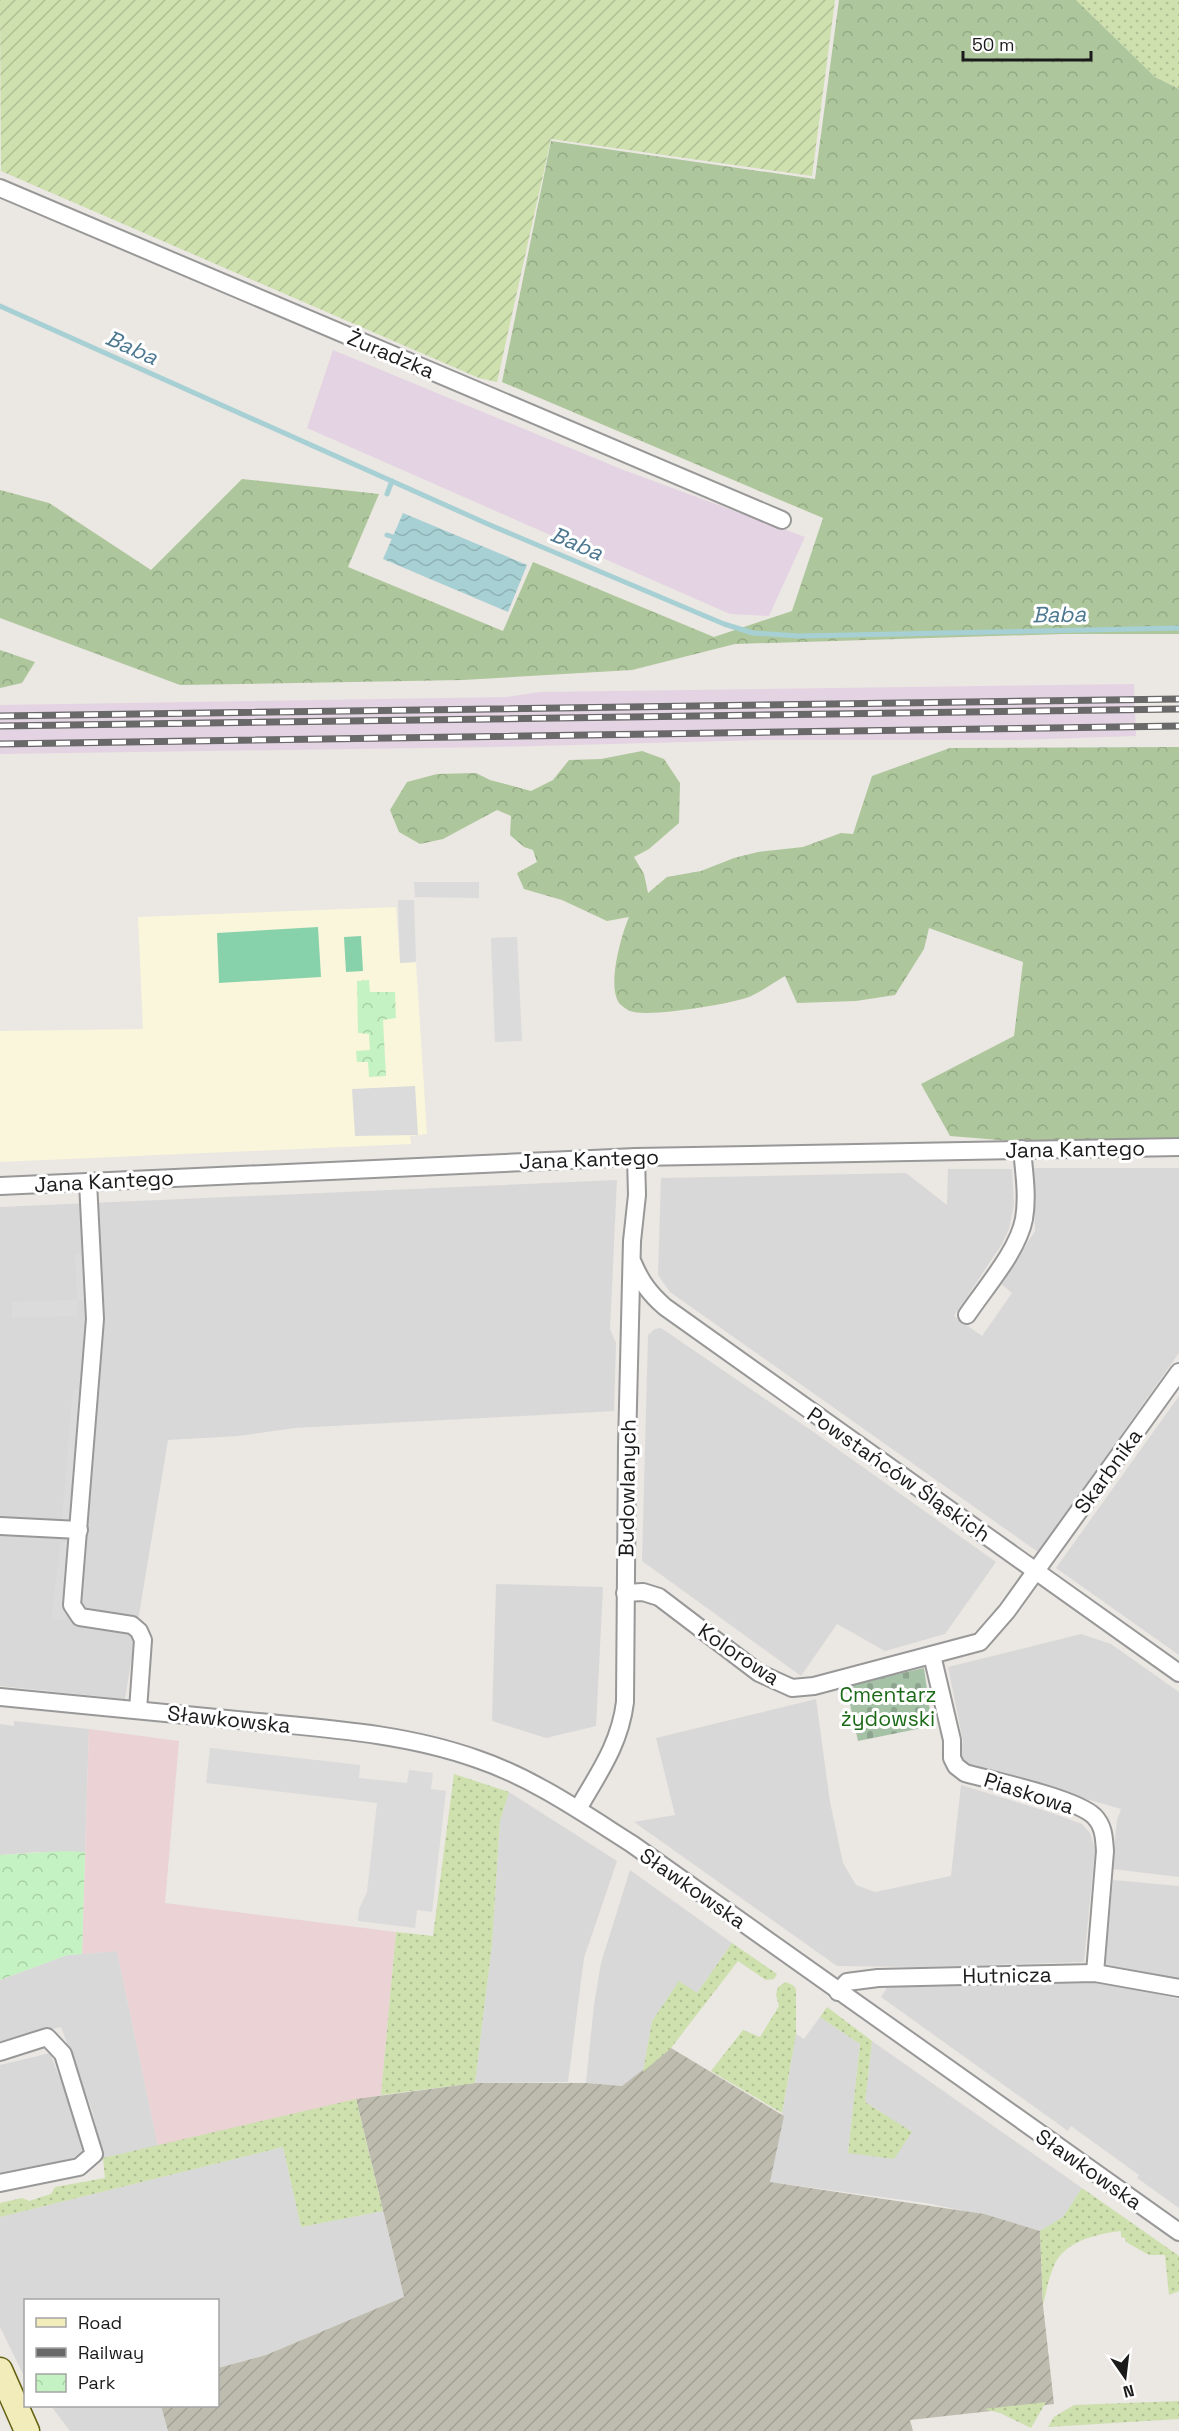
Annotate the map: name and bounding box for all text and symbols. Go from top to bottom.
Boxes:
scale bar [963,24,1090,62]
text: 50 m [972,33,1014,56]
water label: Baba [102,323,163,371]
street label: Żuradzka [343,324,439,384]
water label: Baba [547,520,608,567]
water label: Baba [1032,600,1087,628]
street label: Jana Kantego [1005,1134,1145,1164]
street label: Jana Kantego [519,1143,659,1175]
street label: Jana Kantego [33,1164,175,1198]
street label: Powstańców Śląskich [802,1401,996,1547]
street label: Budowlanych [612,1419,642,1557]
street label: Skarbnika [1068,1423,1148,1519]
street label: Kolorowa [693,1617,785,1691]
park label: Cmentarz żydowski [839,1681,937,1732]
street label: Sławkowska [166,1699,292,1739]
street label: Piaskowa [981,1766,1077,1820]
street label: Sławkowska [635,1841,751,1935]
street label: Hutnicza [962,1961,1052,1989]
street label: Sławkowska [1031,2122,1147,2216]
legend [24,2299,219,2407]
text: Road [78,2311,122,2334]
text: Railway [78,2341,144,2364]
north arrow [1095,2347,1155,2407]
text: Park [78,2371,116,2394]
text: N [1121,2380,1136,2403]

